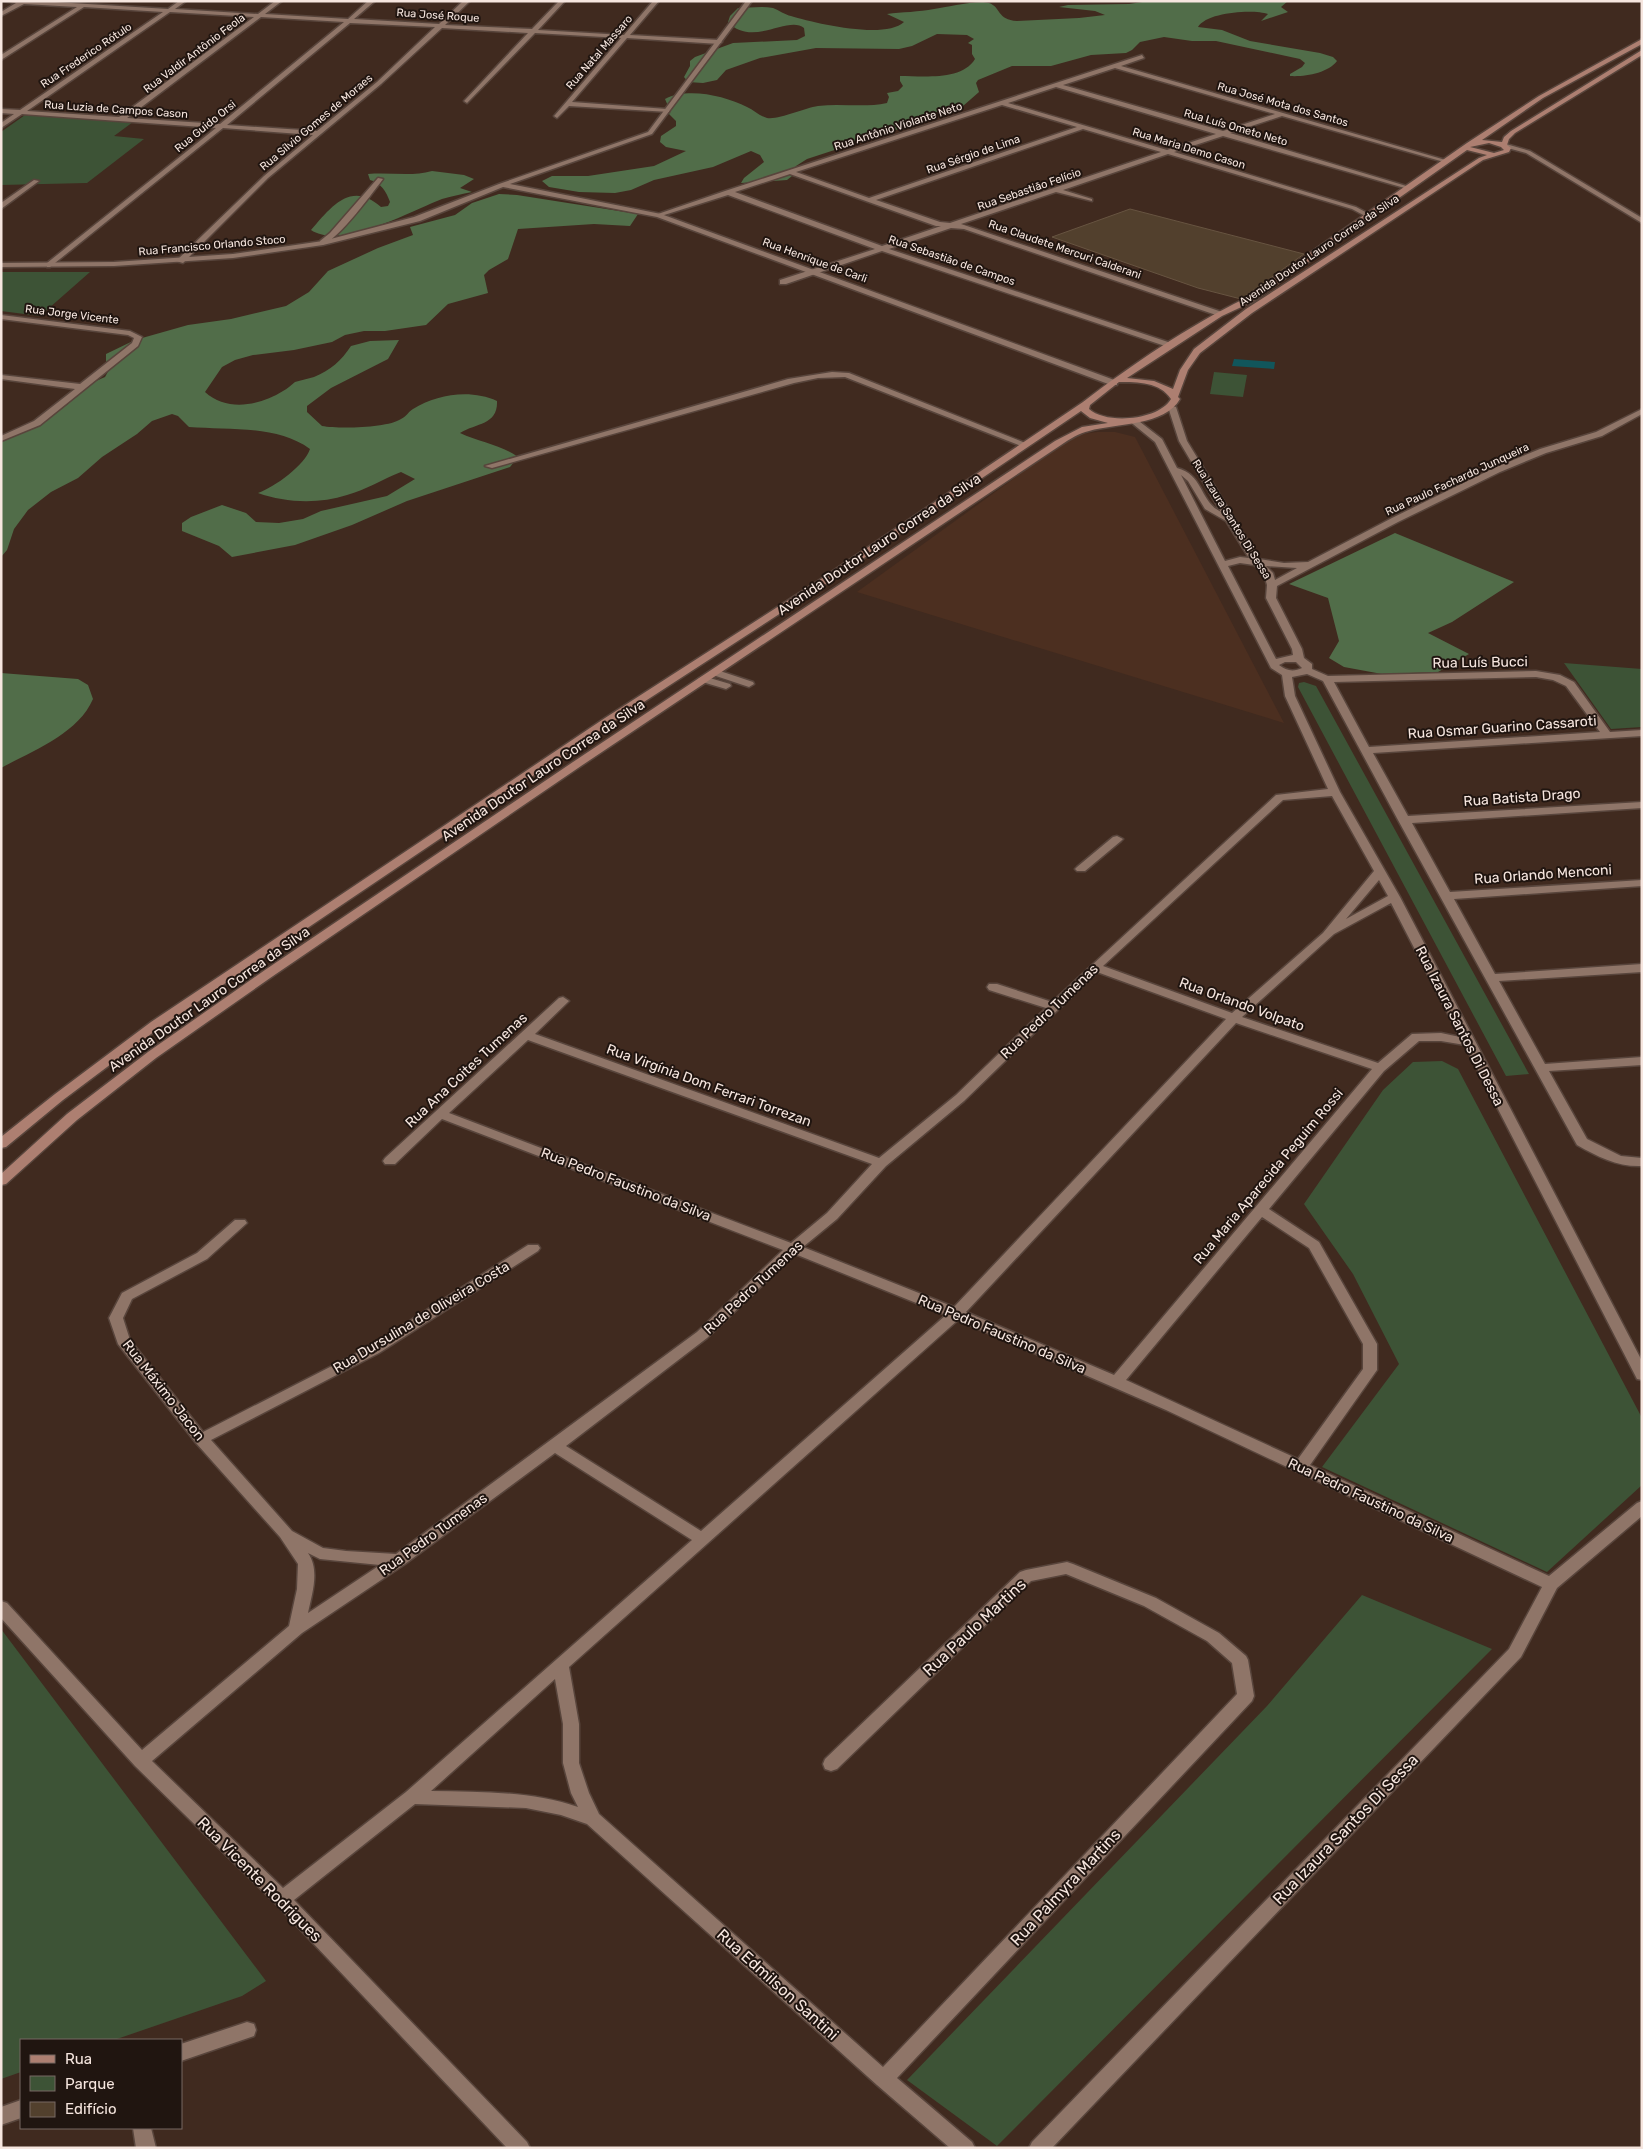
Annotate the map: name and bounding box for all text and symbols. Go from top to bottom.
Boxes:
street label: Rua José Roque [396,6,480,25]
street label: Rua Valdir Antônio Feola [141,11,248,96]
street label: Rua Natal Massaro [563,12,635,92]
street label: Rua Frederico Rótulo [38,20,134,91]
street label: Rua Sílvio Gomes de Moraes [257,71,376,173]
street label: Rua José Mota dos Santos [1216,80,1350,129]
street label: Rua Luzia de Campos Cason [44,98,188,121]
street label: Rua Guido Orsi [172,98,238,155]
street label: Rua Antônio Violante Neto [832,100,964,153]
street label: Rua Luís Ometo Neto [1183,106,1289,149]
street label: Rua Maria Demo Cason [1131,125,1247,172]
street label: Rua Sérgio de Lima [925,132,1022,177]
street label: Rua Sebastião Felício [976,166,1083,213]
street label: Avenida Doutor Lauro Correa da Silva [1237,192,1402,309]
street label: Rua Claudete Mercuri Calderani [987,217,1143,282]
street label: Rua Francisco Orlando Stoco [138,233,286,258]
street label: Rua Sebastião de Campos [887,233,1017,288]
street label: Rua Henrique de Carli [761,235,869,285]
street label: Rua Jorge Vicente [24,302,119,327]
street label: Rua Paulo Fachardo Junqueira [1383,440,1531,519]
street label: Rua Izaura Santos Di Sessa [1189,457,1274,581]
street label: Avenida Doutor Lauro Correa da Silva [774,470,984,619]
street label: Rua Luís Bucci [1432,653,1528,672]
street label: Avenida Doutor Lauro Correa da Silva [438,696,648,845]
street label: Rua Osmar Guarino Cassaroti [1407,712,1597,743]
street label: Rua Batista Drago [1463,785,1581,810]
street label: Rua Orlando Menconi [1474,861,1612,888]
street label: Avenida Doutor Lauro Correa da Silva [106,923,313,1076]
street label: Rua Izaura Santos Di Dessa [1412,943,1507,1109]
street label: Rua Pedro Tumenas [997,960,1102,1062]
street label: Rua Orlando Volpato [1177,974,1307,1035]
street label: Rua Ana Coites Tumenas [402,1009,531,1131]
street label: Rua Virgínia Dom Ferrari Torrezan [604,1040,814,1131]
street label: Rua Maria Aparecida Peguim Rossi [1190,1085,1347,1267]
street label: Rua Pedro Faustino da Silva [539,1144,713,1225]
street label: Rua Pedro Tumenas [700,1237,806,1338]
street label: Rua Dursulina de Oliveira Costa [330,1258,513,1377]
street label: Rua Pedro Faustino da Silva [915,1291,1088,1378]
street label: Rua Máximo Jacon [119,1337,208,1444]
street label: Rua Pedro Faustino da Silva [1285,1455,1456,1546]
street label: Rua Pedro Tumenas [376,1490,491,1579]
street label: Rua Paulo Martins [919,1575,1030,1680]
street label: Rua Izaura Santos Di Sessa [1269,1750,1422,1908]
street label: Rua Vicente Rodrigues [193,1813,326,1946]
street label: Rua Palmyra Martins [1006,1825,1124,1950]
street label: Rua Edmilson Santini [713,1925,842,2044]
legend [20,2039,182,2129]
text: Rua [65,2050,92,2068]
text: Parque [65,2075,115,2093]
text: Edifício [65,2100,117,2118]

